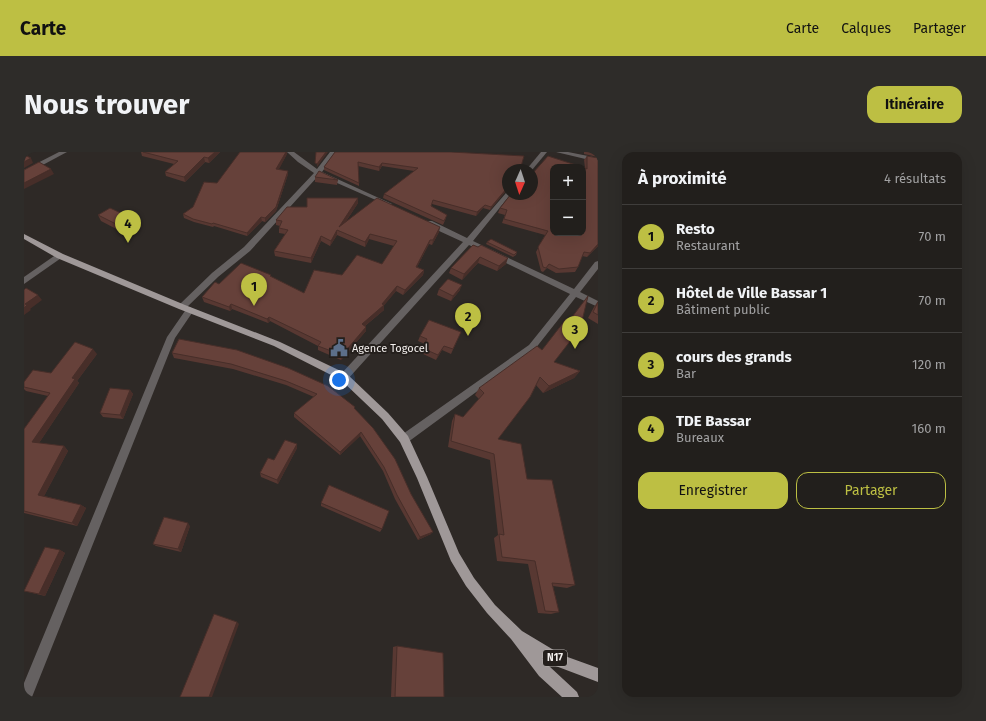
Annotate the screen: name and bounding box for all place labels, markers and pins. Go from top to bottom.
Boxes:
pin: 4 [115,210,141,243]
pin: 1 [241,273,267,306]
pin: 2 [455,303,481,336]
pin: 3 [562,316,588,349]
public building icon: Agence Togocel [329,338,349,358]
place label: Agence Togocel [352,342,428,355]

